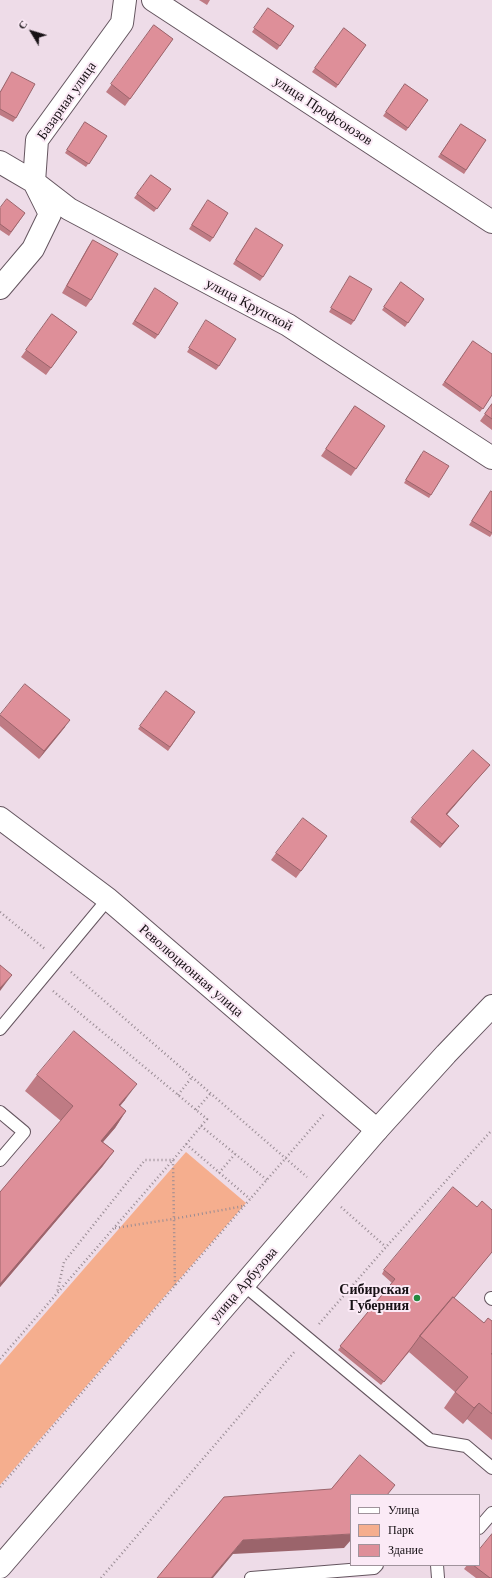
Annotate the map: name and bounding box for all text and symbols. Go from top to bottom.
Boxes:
north arrow [12,12,52,52]
text: С [15,17,31,32]
street label: Базарная улица [34,59,100,143]
street label: улица Профсоюзов [270,73,376,149]
street label: улица Крупской [203,275,295,335]
street label: Революционная улица [135,921,247,1021]
street label: улица Арбузова [207,1244,281,1326]
place label: Сибирская Губерния [339,1282,409,1314]
marker: Сибирская Губерния [412,1293,422,1303]
legend [350,1494,480,1566]
text: Улица [388,1502,419,1517]
text: Парк [388,1522,414,1537]
text: Здание [388,1542,423,1557]

